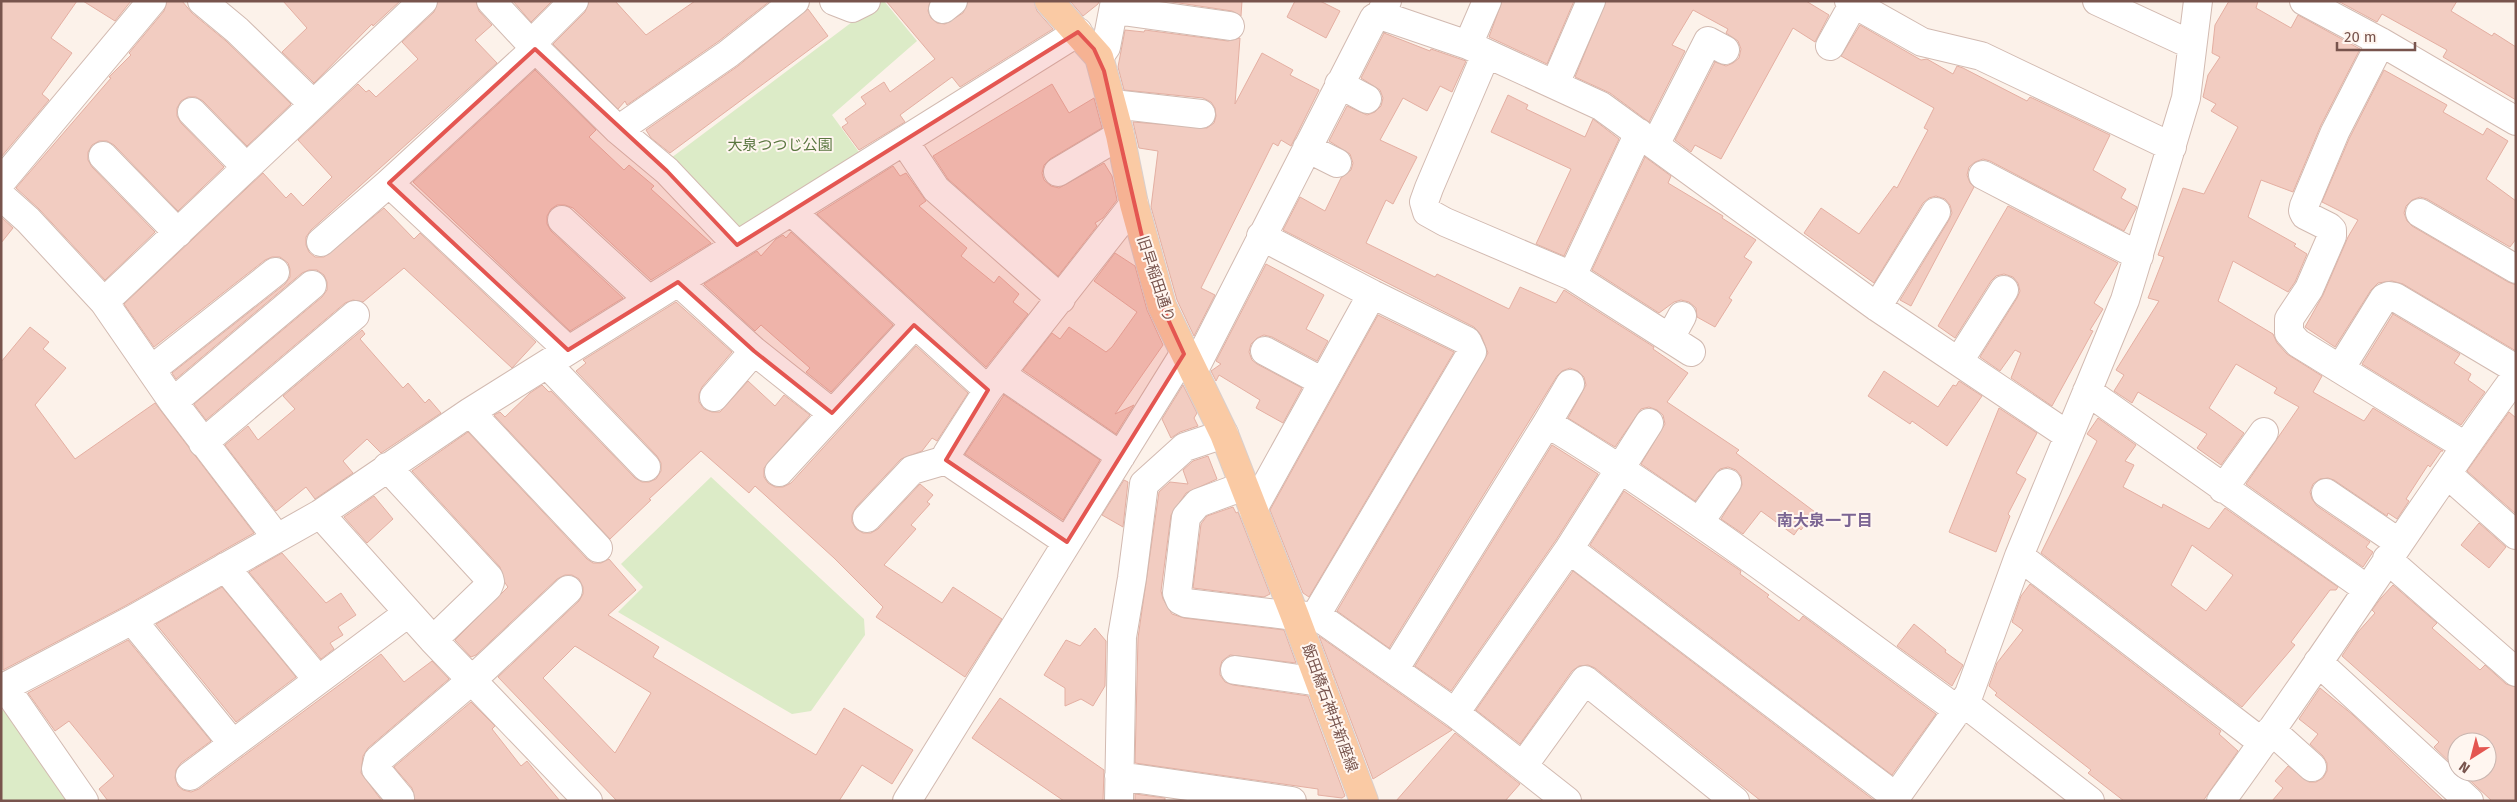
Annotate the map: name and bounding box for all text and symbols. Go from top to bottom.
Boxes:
scale bar [2337,20,2414,52]
text: 20 m [2344,28,2377,46]
park label: 大泉つつじ公園 [727,136,833,154]
street label: 旧早稲田通り [1134,233,1178,325]
district label: 南大泉一丁目 [1777,511,1873,530]
street label: 飯田橋石神井新座線 [1298,641,1362,775]
north arrow [2447,732,2497,782]
text: N [2456,758,2473,777]

